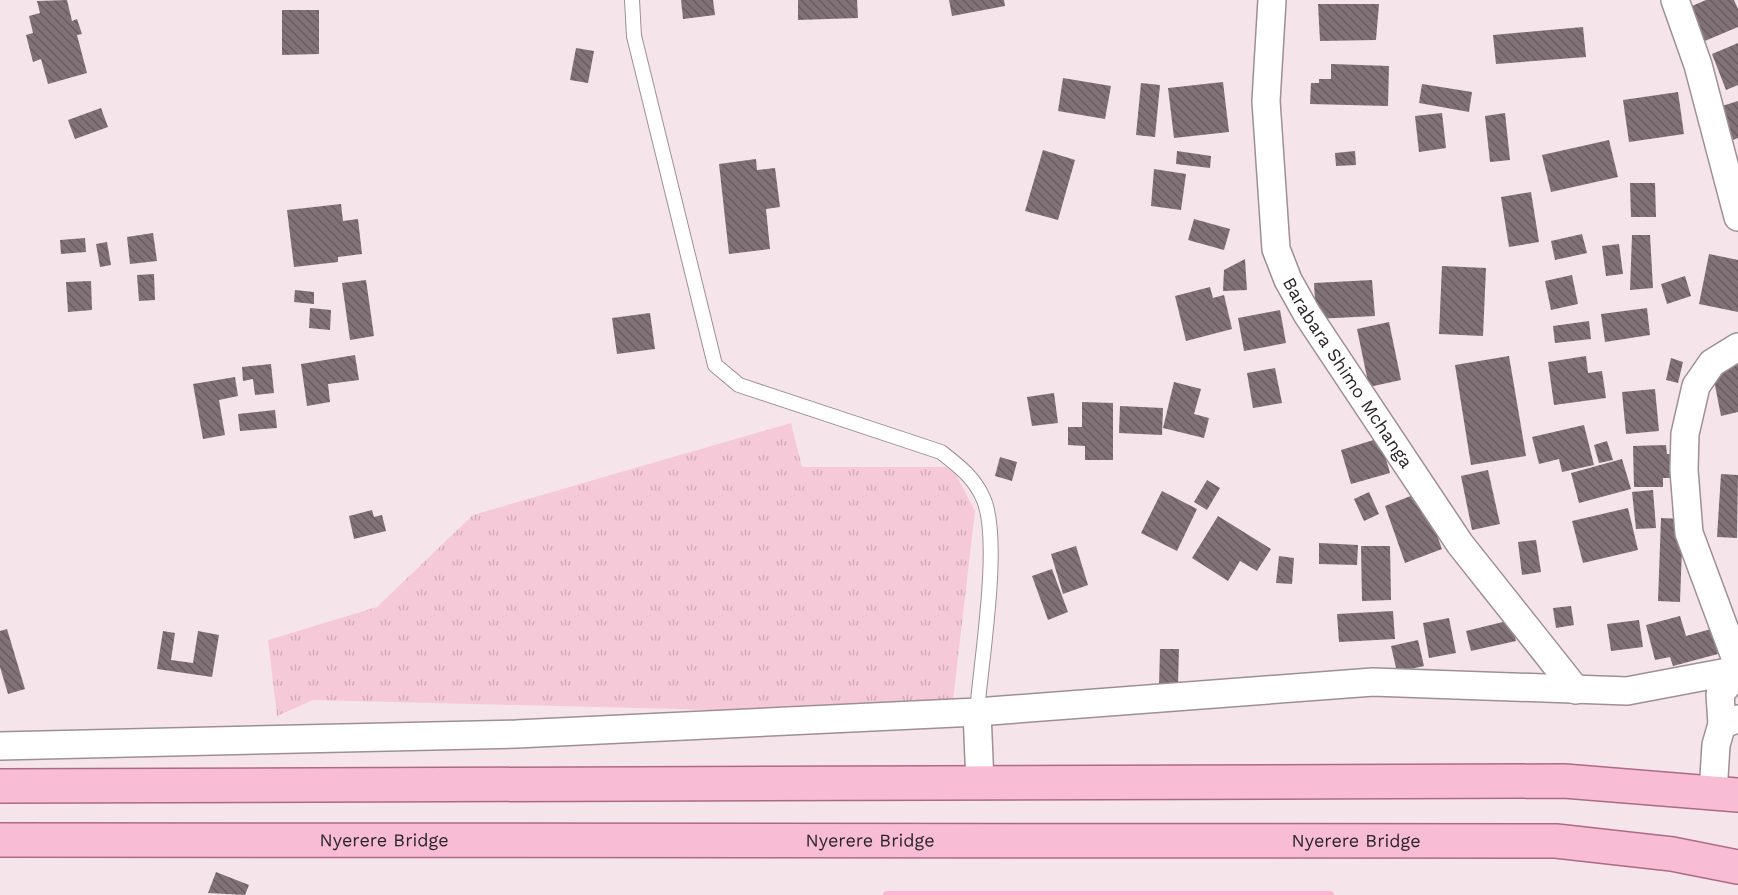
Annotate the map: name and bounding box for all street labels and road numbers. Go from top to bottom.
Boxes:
street label: Barabara Shimo Mchanga [1279,274,1417,472]
street label: Nyerere Bridge [319,829,449,850]
street label: Nyerere Bridge [805,830,935,851]
street label: Nyerere Bridge [1291,830,1421,851]

